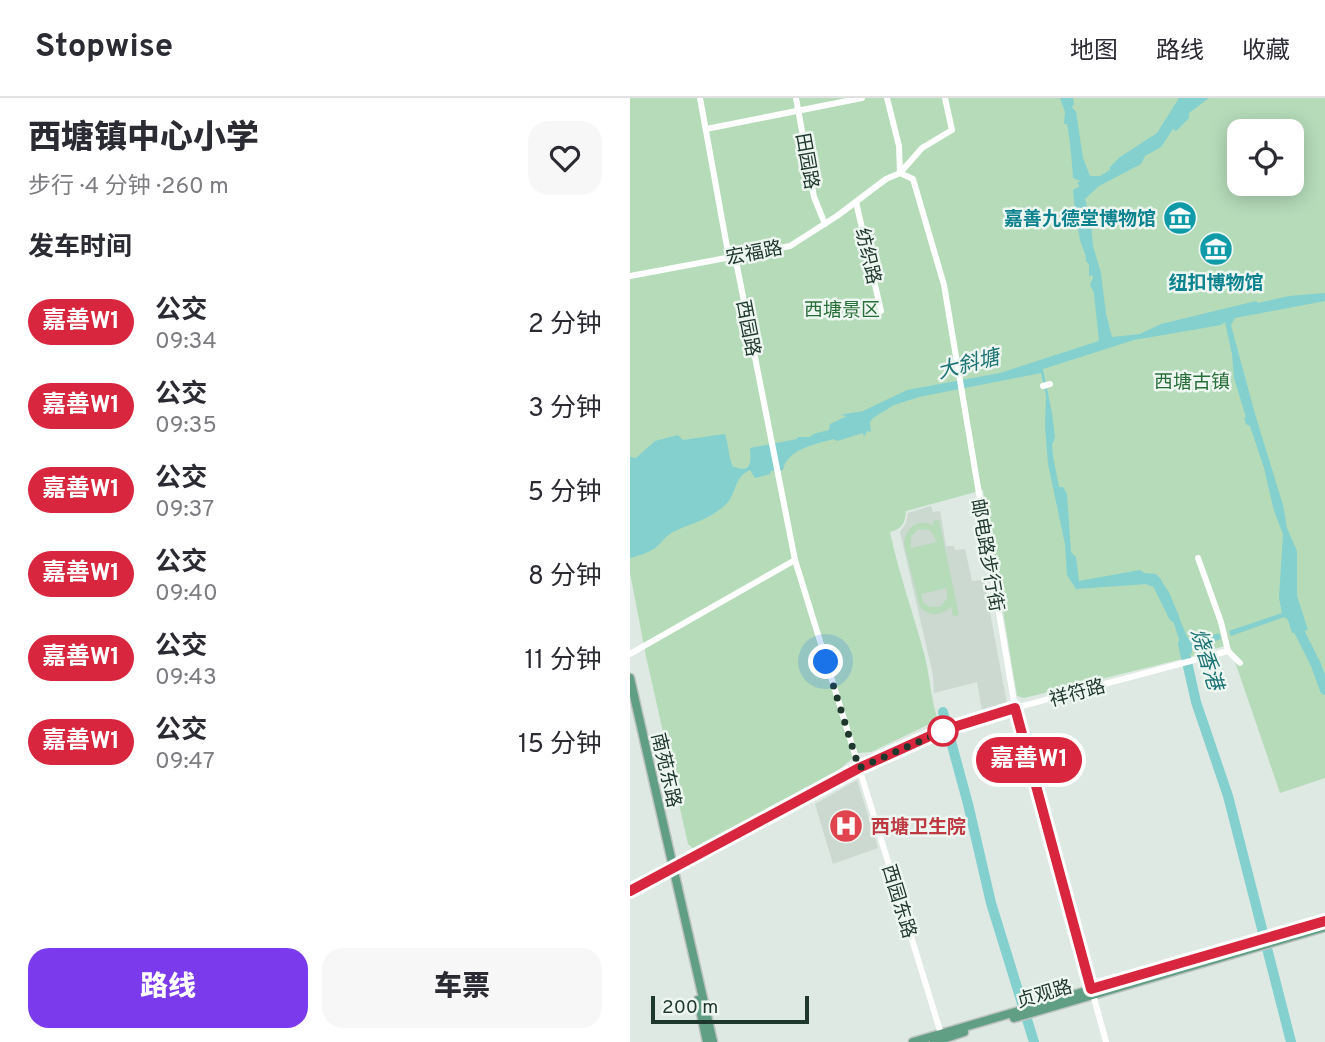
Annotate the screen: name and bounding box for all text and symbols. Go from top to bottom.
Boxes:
text: Stopwise [35,27,173,69]
text: 地图 [1070,37,1118,67]
text: 路线 [1156,37,1204,67]
text: 收藏 [1242,37,1290,67]
text: 西塘镇中心小学 [28,119,259,161]
map controls [1227,119,1304,196]
button: locate [1227,119,1304,196]
button: heart [528,121,602,195]
street label: 田园路 [789,131,823,192]
text: 步行 · 4 分钟 · 260 m [28,173,229,202]
museum icon: 嘉善九德堂博物馆 [1161,199,1199,237]
place label: 嘉善九德堂博物馆 [1004,208,1156,232]
street label: 纺织路 [849,226,885,287]
museum icon: 纽扣博物馆 [1197,230,1235,268]
text: 发车时间 [28,232,132,265]
street label: 宏福路 [724,237,785,271]
place label: 纽扣博物馆 [1168,272,1264,296]
text: 公交 [155,295,207,328]
street label: 西园路 [730,298,764,359]
park label: 西塘景区 [804,299,880,323]
text: 嘉善W1 [42,307,120,337]
text: 2 分钟 [528,309,602,342]
text: 09:34 [155,328,217,357]
water label: 大斜塘 [935,344,1005,386]
park label: 西塘古镇 [1154,371,1230,395]
text: 公交 [155,379,207,412]
text: 嘉善W1 [42,391,120,421]
text: 3 分钟 [528,393,602,426]
text: 09:35 [155,412,217,441]
text: 公交 [155,463,207,496]
text: 嘉善W1 [42,475,120,505]
text: 5 分钟 [528,477,602,510]
text: 09:37 [155,496,214,525]
street label: 邮电路步行街 [964,497,1008,614]
text: 公交 [155,547,207,580]
text: 嘉善W1 [42,559,120,589]
text: 8 分钟 [528,561,602,594]
text: 09:40 [155,580,218,609]
water label: 烧香港 [1183,625,1229,696]
text: 公交 [155,631,207,664]
text: 嘉善W1 [42,643,120,673]
your location [808,644,843,679]
text: 11 分钟 [524,645,602,678]
text: 09:43 [155,664,217,693]
street label: 祥符路 [1047,675,1108,713]
text: 公交 [155,715,207,748]
unlabelled marker [928,716,958,746]
text: 嘉善W1 [42,727,120,757]
text: 15 分钟 [518,729,602,762]
street label: 南苑东路 [645,731,685,810]
line badge: 嘉善W1 [980,737,1078,783]
text: 嘉善W1 [990,745,1068,775]
text: 09:47 [155,748,215,777]
hospital icon: 西塘卫生院 [827,807,865,845]
place label: 西塘卫生院 [871,816,966,840]
street label: 西园东路 [875,862,921,941]
button: 路线 [28,948,308,1028]
button: 车票 [322,948,602,1028]
street label: 贞观路 [1014,976,1075,1014]
scale bar [651,993,808,1025]
text: 200 m [662,996,718,1020]

